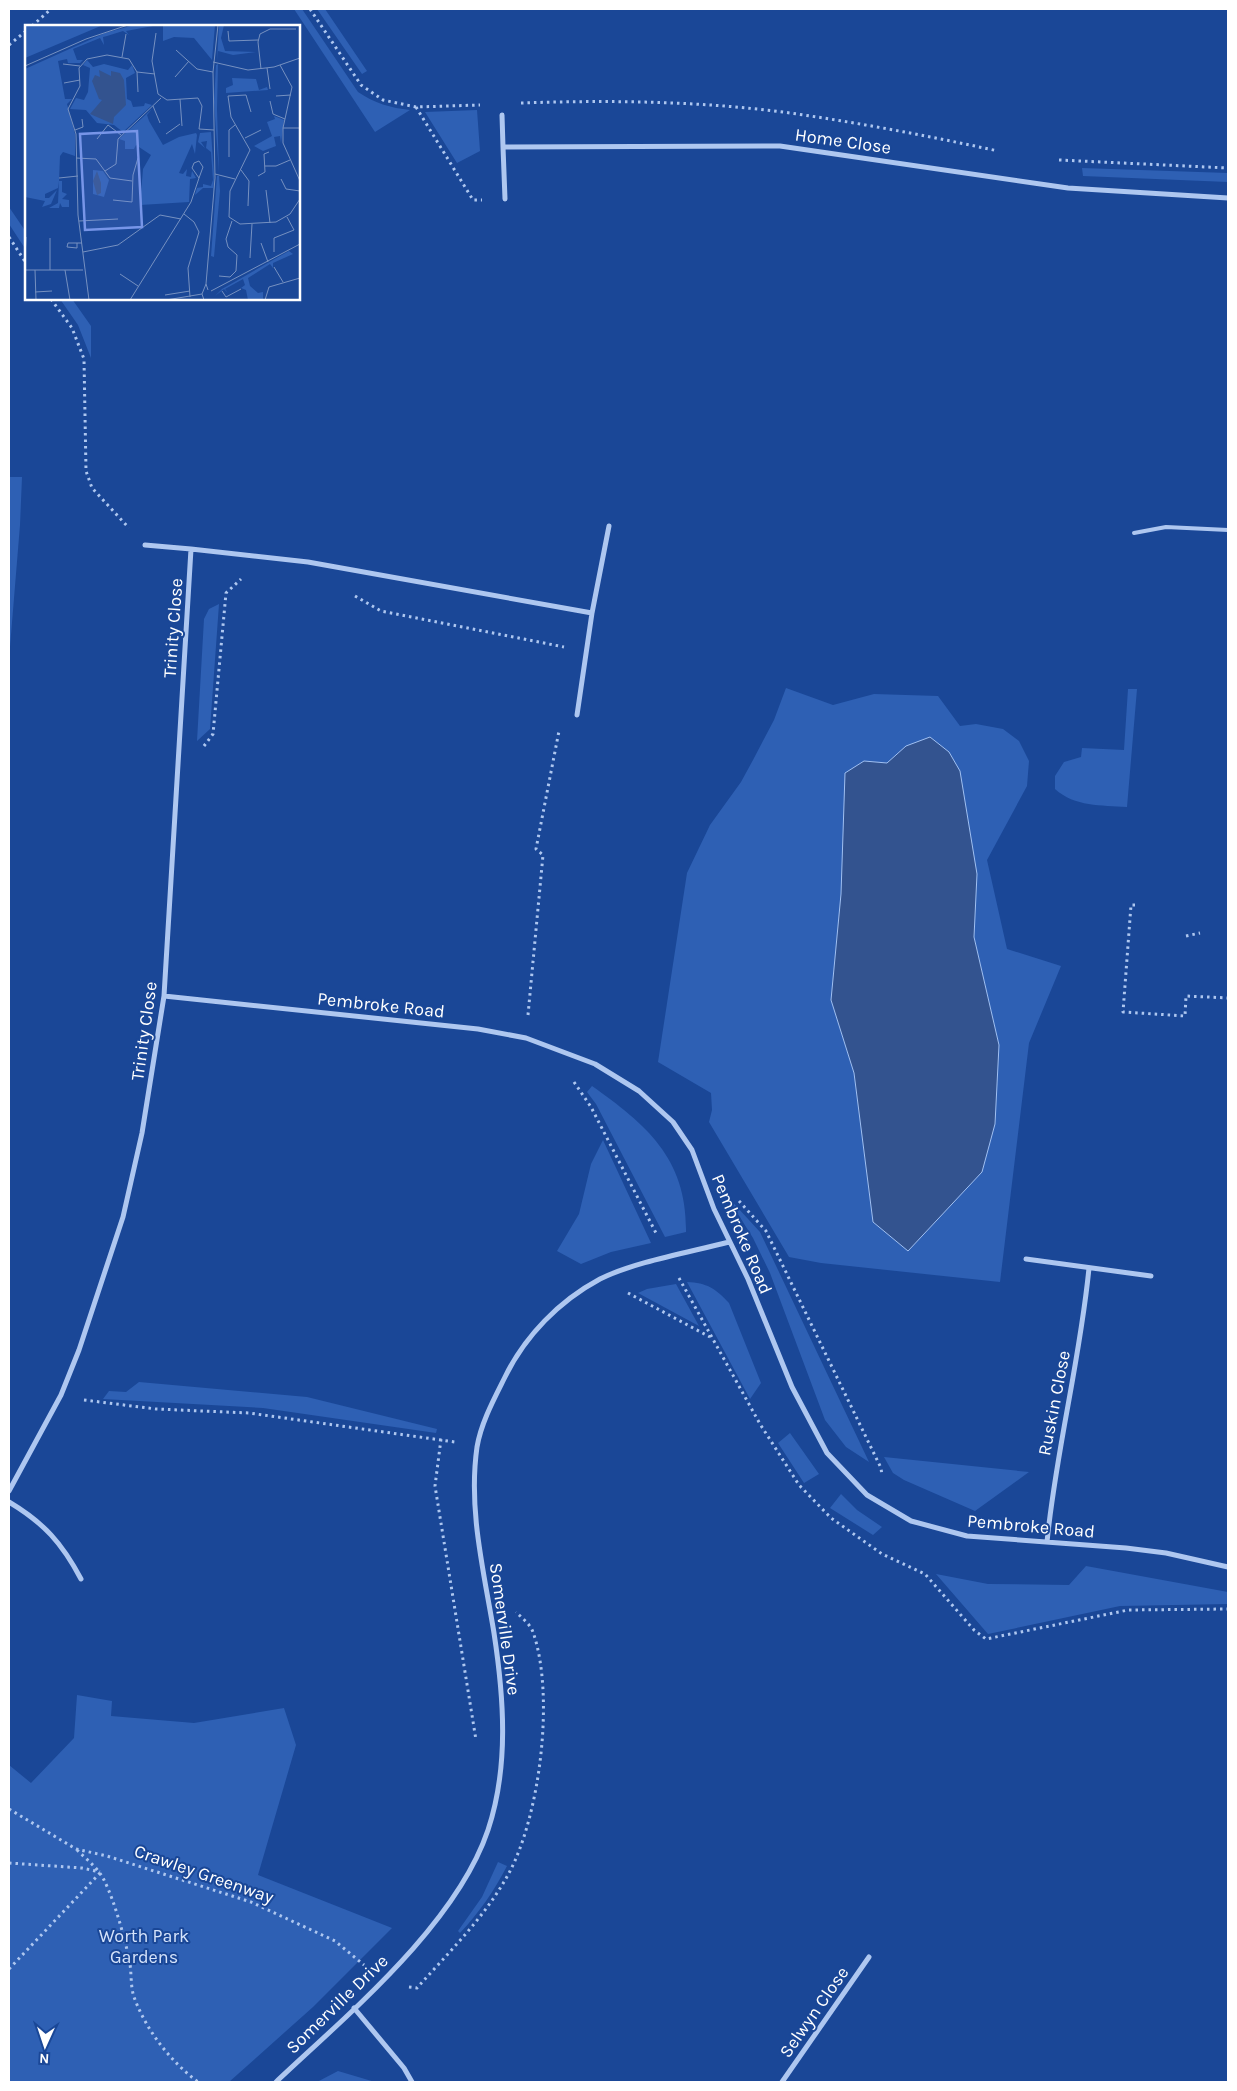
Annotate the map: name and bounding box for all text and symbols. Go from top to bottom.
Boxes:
inset map [25,25,300,300]
street label: Home Close [794,123,892,159]
street label: Trinity Close [159,577,187,679]
street label: Trinity Close [126,980,162,1082]
street label: Pembroke Road [316,987,446,1023]
street label: Pembroke Road [707,1171,777,1297]
street label: Ruskin Close [1033,1349,1075,1457]
street label: Pembroke Road [966,1509,1096,1543]
street label: Somerville Drive [485,1561,525,1697]
street label: Crawley Greenway [131,1840,277,1908]
park label: Worth Park Gardens [99,1925,189,1968]
street label: Somerville Drive [281,1950,393,2058]
street label: Selwyn Close [774,1962,854,2062]
north arrow [20,2021,70,2071]
text: N [39,2050,50,2067]

